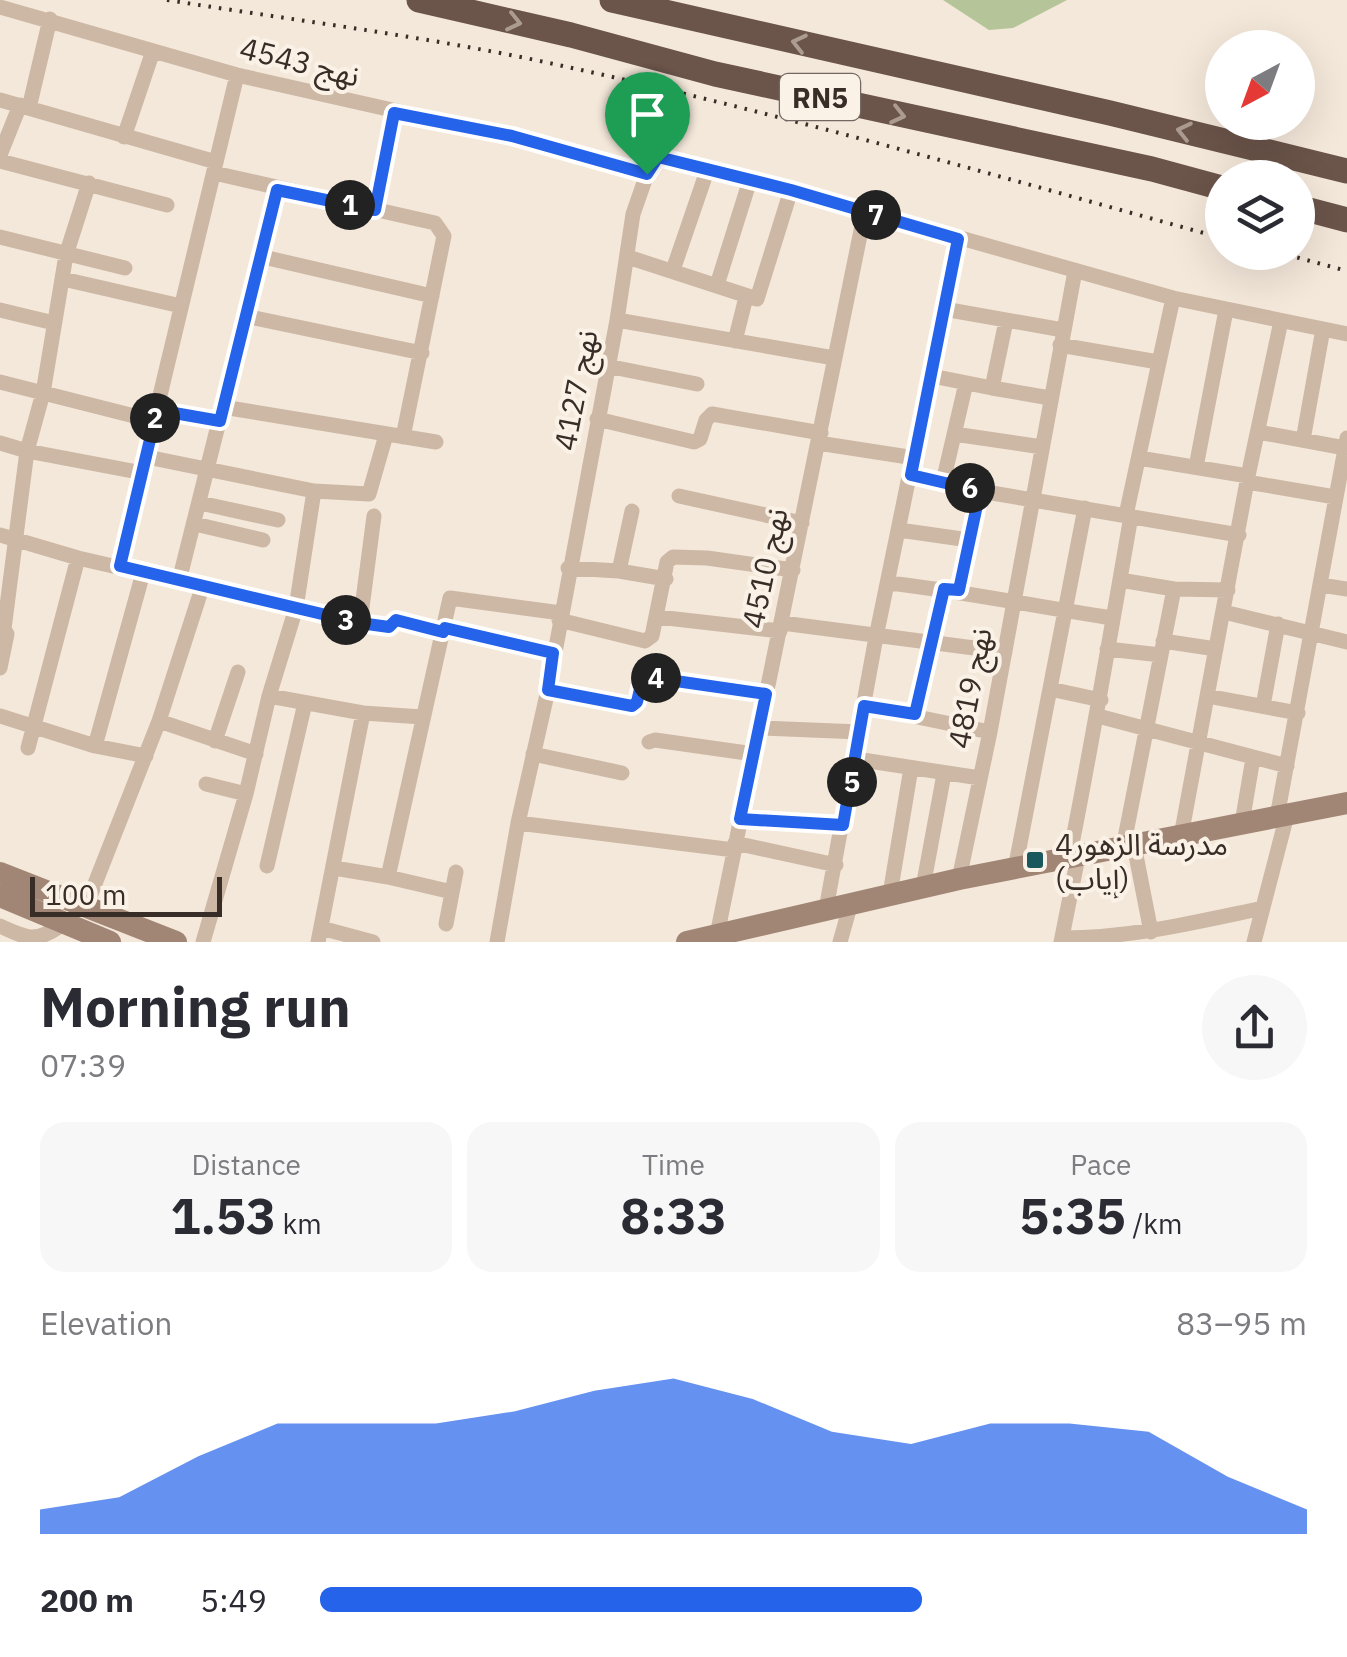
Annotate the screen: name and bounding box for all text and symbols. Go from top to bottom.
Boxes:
one-way arrow [505,10,522,31]
street label: نهج 4543 [235,27,364,99]
north arrow [1205,30,1315,140]
map controls [1205,30,1315,270]
one-way arrow [791,34,808,55]
pin [605,72,690,175]
road number: RN5 [780,74,860,120]
icon: arrive [620,87,675,142]
one-way arrow [889,103,906,124]
one-way arrow [1176,122,1193,143]
button: layers [1205,160,1315,270]
pin: 1 [325,180,375,230]
text: 1 [342,186,358,223]
pin: 7 [851,190,901,240]
text: 7 [868,196,884,233]
street label: نهج 4127 [544,326,610,454]
pin: 2 [130,393,180,443]
text: 2 [147,399,163,436]
pin: 6 [945,463,995,513]
text: 6 [962,469,978,506]
street label: نهج 4510 [732,504,800,632]
pin: 3 [321,595,371,645]
text: 3 [338,601,354,638]
street label: نهج 4819 [938,624,1004,752]
pin: 4 [631,653,681,703]
text: 4 [648,659,664,696]
pin: 5 [827,757,877,807]
text: 5 [844,763,860,800]
place label: مدرسة الزهور4 (إياب) [1055,824,1228,899]
marker: مدرسة الزهور4 (إياب) [1024,849,1046,871]
scale bar [30,872,222,916]
text: 100 m [45,876,126,913]
text: Morning run [40,971,351,1042]
button: share [1202,975,1307,1080]
text: 07:39 [40,1044,126,1086]
text: Distance [192,1146,301,1183]
text: Time [642,1146,705,1183]
text: Pace [1070,1146,1131,1183]
text: 1.53 [171,1183,276,1248]
text: 8:33 [620,1183,727,1248]
text: 5:35 [1019,1183,1126,1248]
text: km [276,1205,322,1242]
text: /km [1126,1205,1182,1242]
text: Elevation [40,1302,173,1344]
text: 83–95 m [1176,1302,1307,1344]
text: 200 m [40,1579,134,1621]
text: 5:49 [200,1579,267,1621]

